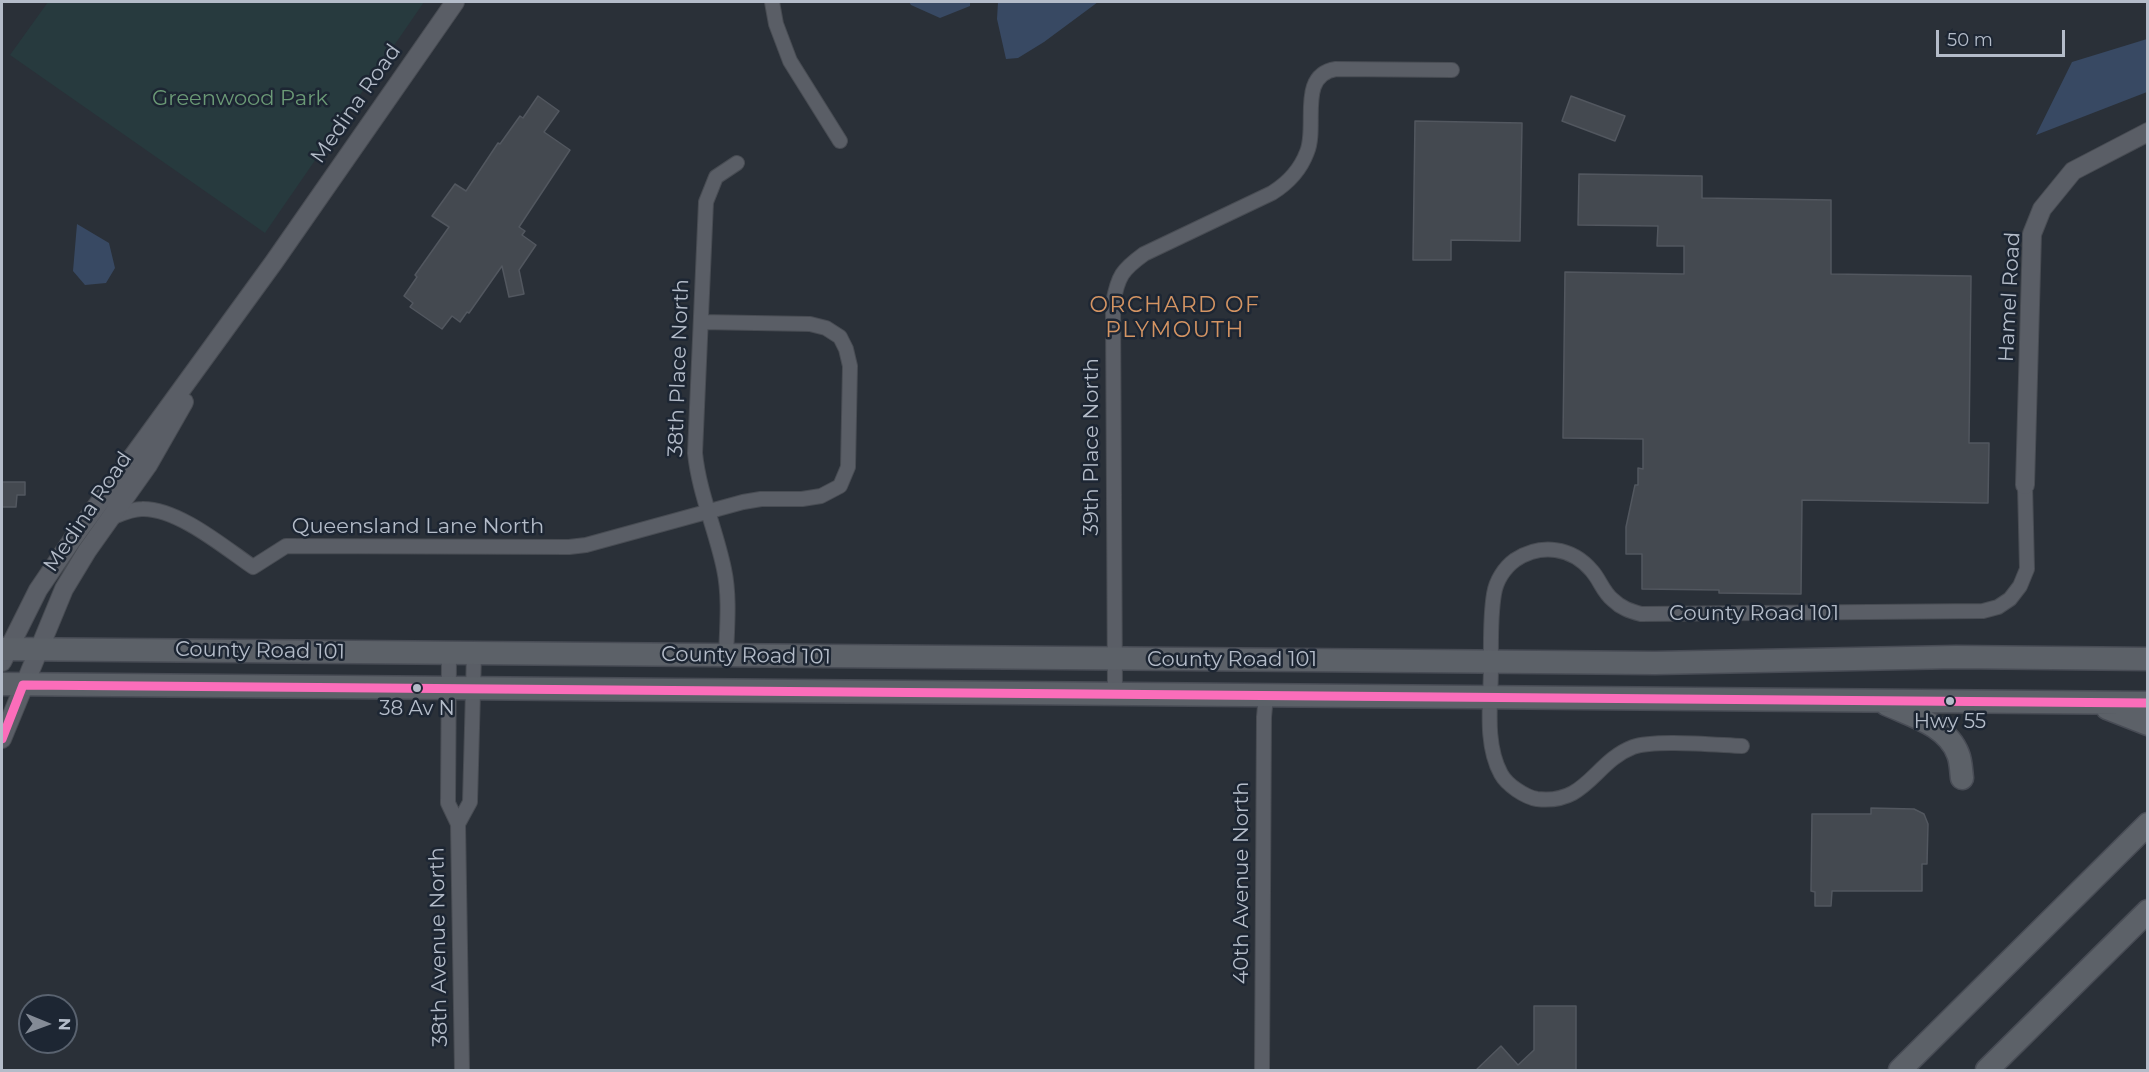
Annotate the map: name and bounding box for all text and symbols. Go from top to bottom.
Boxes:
scale bar [1939,18,2068,56]
text: 50 m [1947,29,1993,51]
street label: Medina Road [306,40,406,168]
park label: Greenwood Park [152,86,328,112]
street label: Hamel Road [1994,231,2026,363]
street label: 38th Place North [663,279,695,457]
district label: ORCHARD OF PLYMOUTH [1090,293,1260,344]
street label: 39th Place North [1079,358,1105,536]
street label: Medina Road [39,447,137,577]
street label: Queensland Lane North [292,514,544,540]
street label: County Road 101 [1669,601,1839,627]
street label: County Road 101 [175,637,345,665]
street label: County Road 101 [661,642,831,670]
street label: County Road 101 [1147,647,1317,673]
marker: 38 Av N [411,682,423,694]
marker: Hwy 55 [1944,695,1956,707]
place label: 38 Av N [379,697,455,721]
place label: Hwy 55 [1914,710,1986,734]
street label: 40th Avenue North [1229,782,1255,984]
street label: 38th Avenue North [425,847,453,1047]
north arrow [18,994,78,1054]
text: N [55,1018,74,1031]

